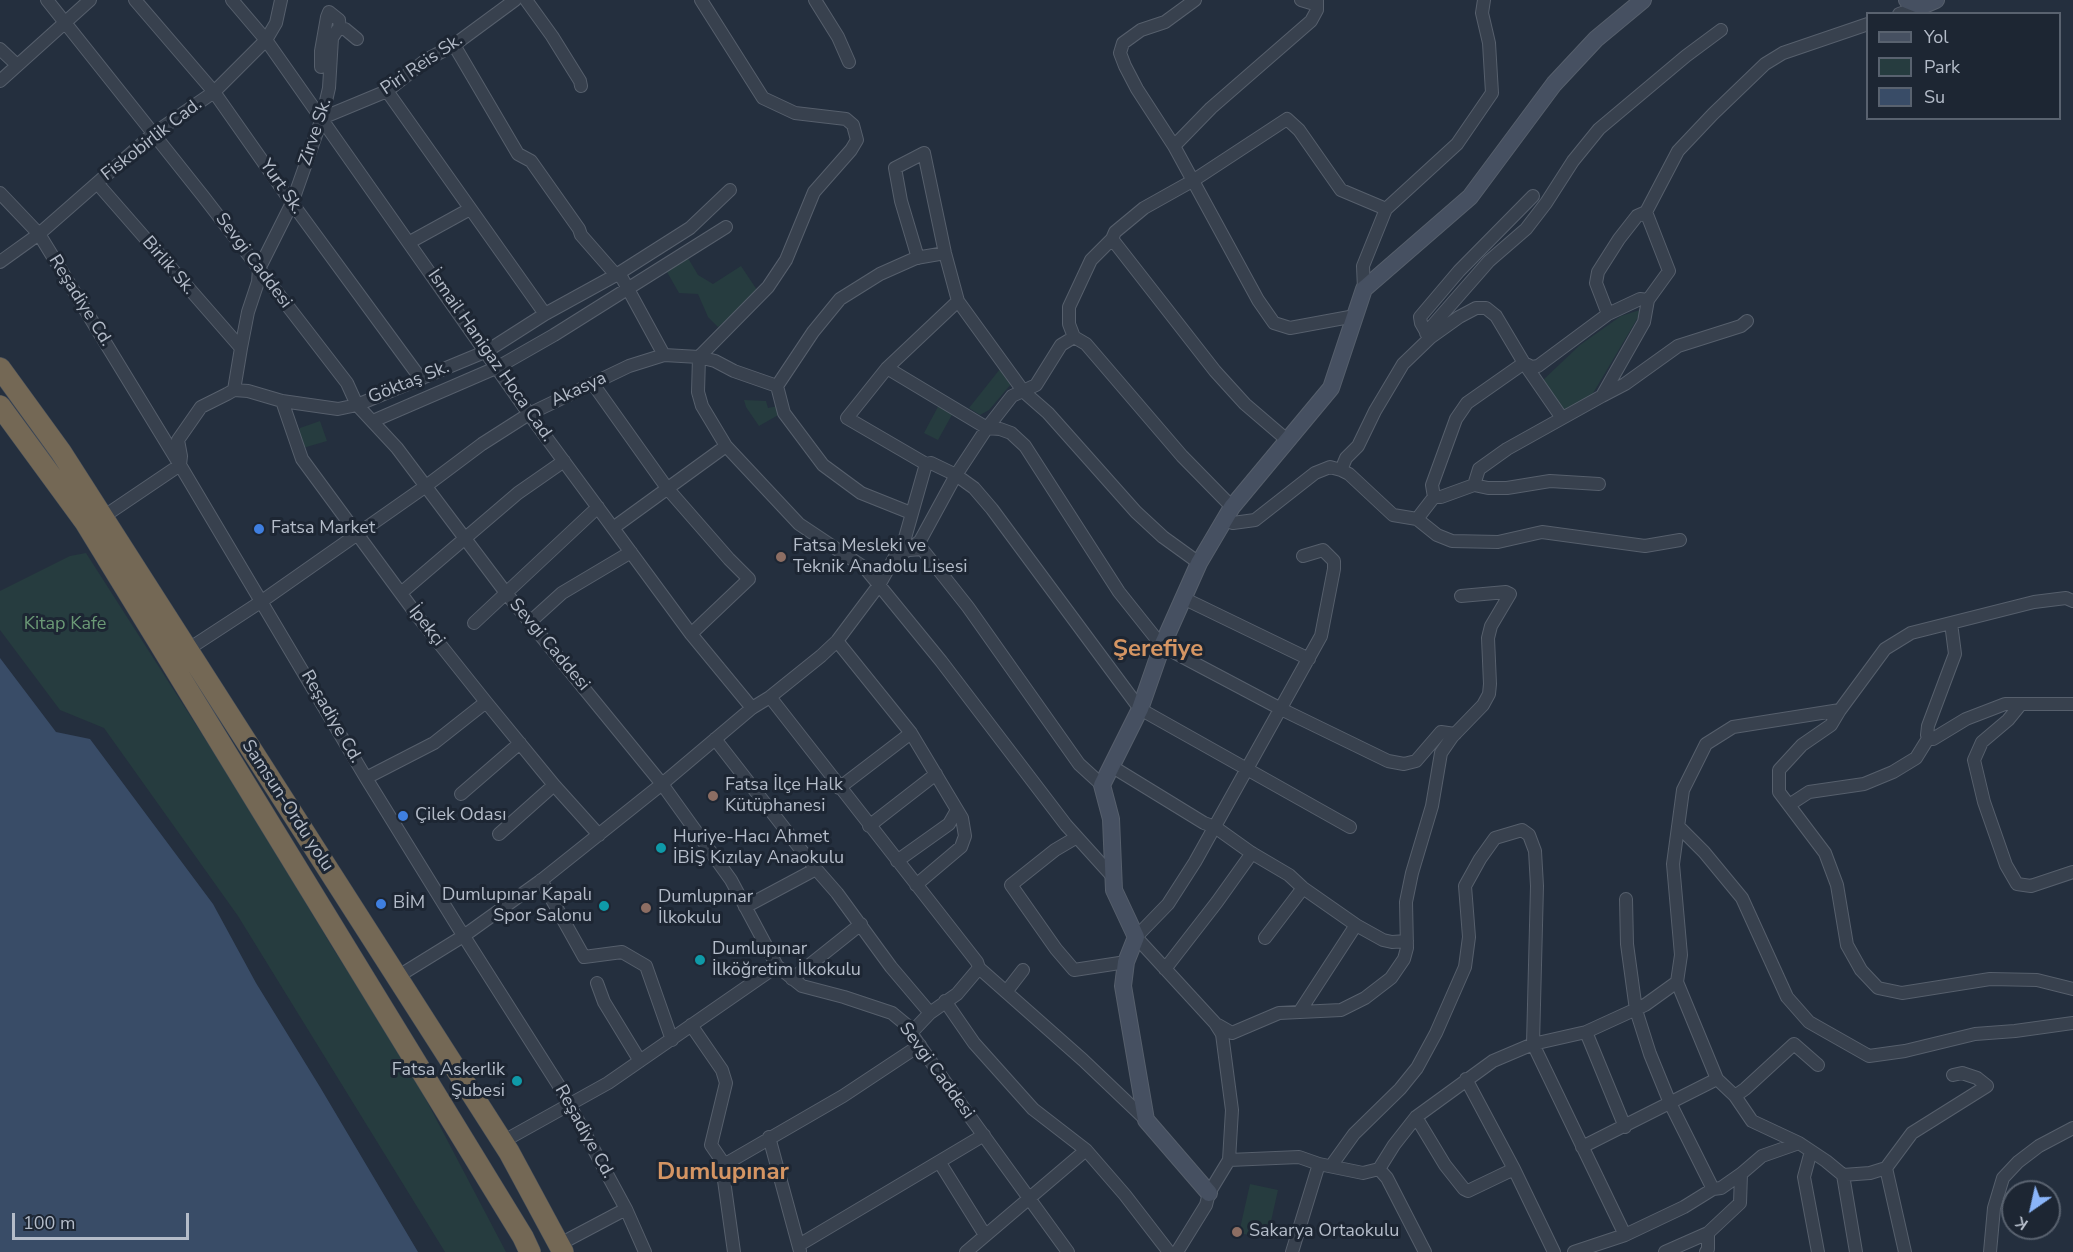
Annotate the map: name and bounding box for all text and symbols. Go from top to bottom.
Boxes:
legend [1866,12,2061,120]
text: Yol [1924,25,1949,49]
street label: Piri Reis Sk. [377,30,467,100]
text: Park [1924,55,1960,79]
text: Su [1924,85,1945,109]
street label: Fiskobirlik Cad. [97,94,207,186]
street label: Zirve Sk. [295,96,337,168]
street label: Yurt Sk. [254,156,308,218]
street label: Sevgi Caddesi [210,209,296,313]
street label: Birlik Sk. [137,232,199,300]
street label: Reşadiye Cd. [43,251,117,351]
street label: İsmail Hanigaz Hoca Cad. [422,266,558,446]
street label: Göktaş Sk. [365,357,453,409]
street label: Akasya [548,368,610,412]
place label: Fatsa Market [271,518,375,540]
marker: Fatsa Market [252,522,266,536]
place label: Fatsa Mesleki ve Teknik Anadolu Lisesi [793,536,968,578]
marker: Fatsa Mesleki ve Teknik Anadolu Lisesi [774,550,788,564]
street label: Sevgi Caddesi [504,594,594,696]
street label: İpekçi [403,601,449,651]
park label: Kitap Kafe [24,614,106,636]
district label: Şerefiye [1113,636,1203,664]
street label: Reşadiye Cd. [296,667,366,767]
street label: Samsun-Ordu yolu [236,736,338,876]
place label: Fatsa İlçe Halk Kütüphanesi [725,775,843,818]
marker: Fatsa İlçe Halk Kütüphanesi [706,789,720,803]
place label: Çilek Odası [415,805,506,827]
marker: Çilek Odası [396,809,410,823]
place label: Huriye-Hacı Ahmet İBİŞ Kızılay Anaokulu [673,827,844,870]
marker: Huriye-Hacı Ahmet İBİŞ Kızılay Anaokulu [654,841,668,855]
place label: Dumlupınar Kapalı Spor Salonu [442,885,592,928]
place label: Dumlupınar İlkokulu [658,887,753,930]
place label: BİM [393,893,425,915]
marker: BİM [374,897,388,911]
marker: Dumlupınar Kapalı Spor Salonu [597,899,611,913]
marker: Dumlupınar İlkokulu [639,901,653,915]
place label: Dumlupınar İlköğretim İlkokulu [712,939,861,982]
marker: Dumlupınar İlköğretim İlkokulu [693,953,707,967]
street label: Sevgi Caddesi [894,1019,978,1123]
place label: Fatsa Askerlik Şubesi [392,1060,505,1102]
marker: Fatsa Askerlik Şubesi [510,1074,524,1088]
street label: Reşadiye Cd. [549,1081,619,1183]
district label: Dumlupınar [657,1159,789,1187]
north arrow [2001,1180,2061,1240]
scale bar [15,1201,192,1239]
text: 100 m [23,1211,75,1235]
text: K [2011,1211,2033,1235]
place label: Sakarya Ortaokulu [1249,1221,1399,1243]
marker: Sakarya Ortaokulu [1230,1225,1244,1239]

